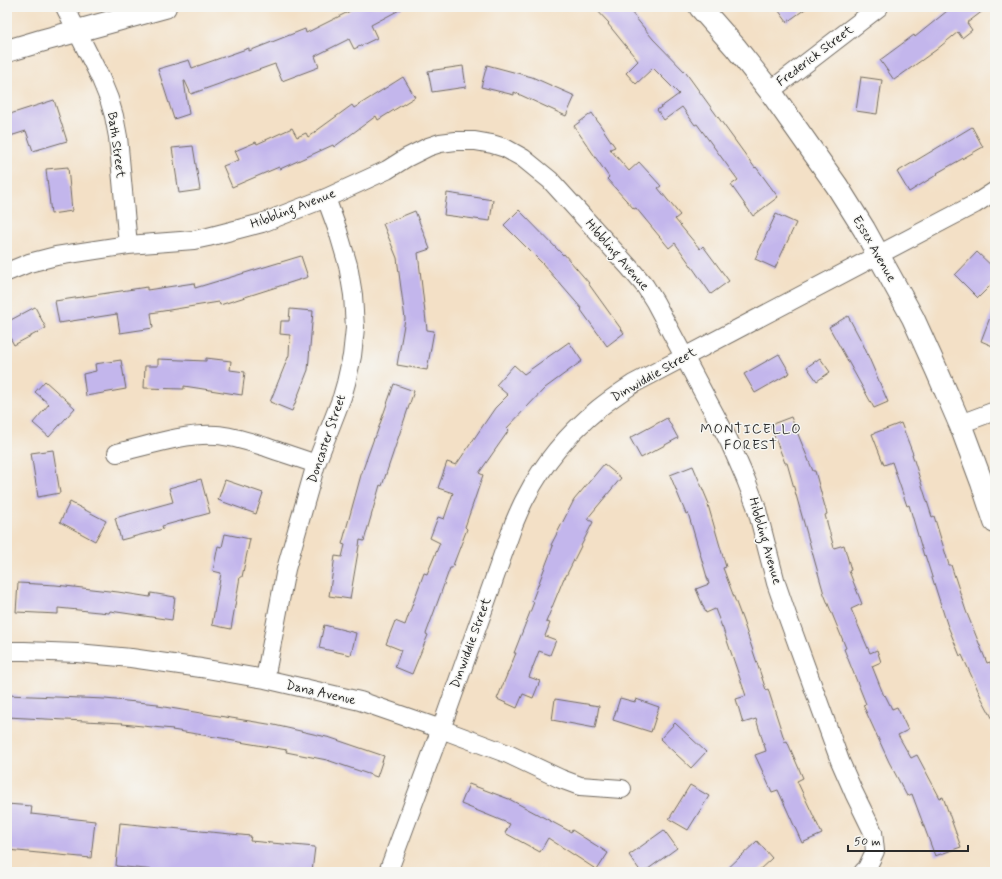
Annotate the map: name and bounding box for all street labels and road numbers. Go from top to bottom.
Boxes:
street label: Frederick Street [773,21,857,90]
street label: Bath Street [103,111,129,180]
street label: Hibbling Avenue [248,185,339,235]
street label: Essex Avenue [848,213,900,285]
street label: Hibbling Avenue [580,216,653,296]
street label: Dinwiddie Street [609,344,700,406]
street label: Doncaster Street [304,392,350,486]
street label: Hibbling Avenue [743,496,786,587]
street label: Dinwiddie Street [447,595,495,691]
street label: Dana Avenue [284,677,358,709]

